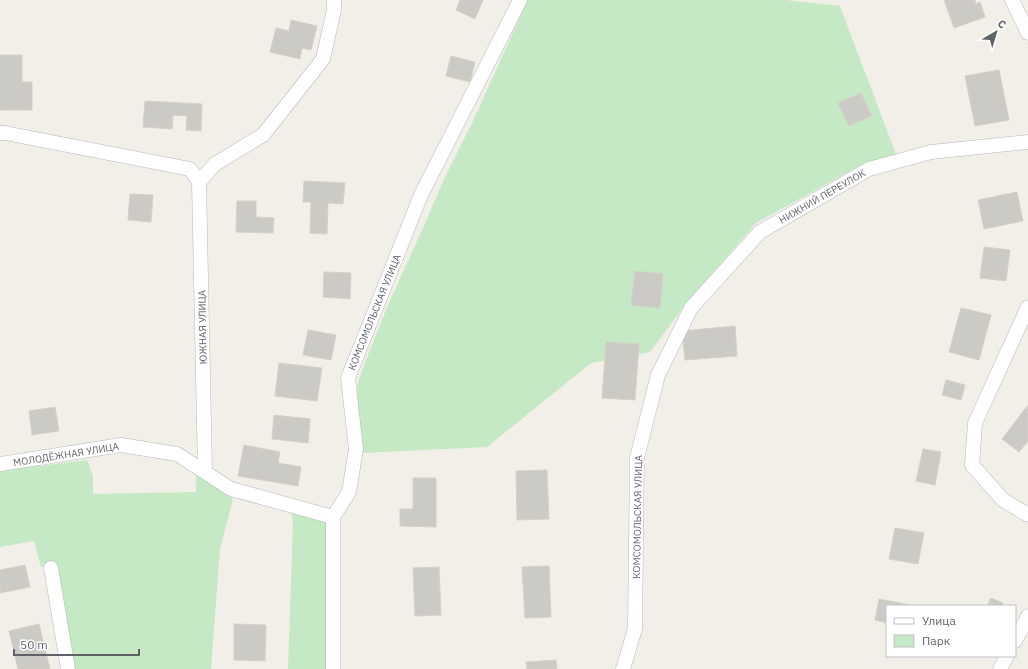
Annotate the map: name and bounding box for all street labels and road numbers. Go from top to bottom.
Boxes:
street label: НИЖНИЙ ПЕРЕУЛОК [777,166,868,227]
street label: КОМСОМОЛЬСКАЯ УЛИЦА [345,252,404,372]
street label: ЮЖНАЯ УЛИЦА [195,289,210,364]
street label: МОЛОДЁЖНАЯ УЛИЦА [12,440,120,469]
street label: КОМСОМОЛЬСКАЯ УЛИЦА [630,454,645,579]

